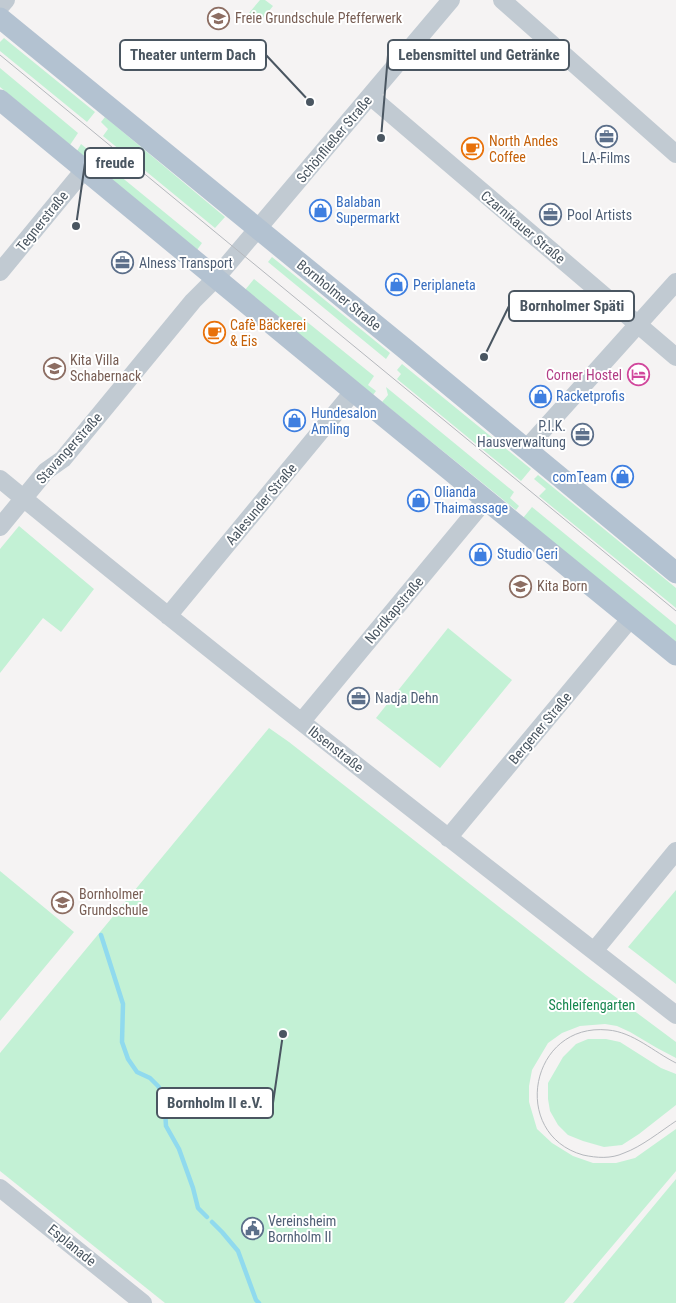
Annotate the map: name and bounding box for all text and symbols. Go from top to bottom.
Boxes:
school or university icon: Freie Grundschule Pfefferwerk [207,6,231,30]
place label: Freie Grundschule Pfefferwerk [235,10,403,26]
callout: Theater unterm Dach [120,40,266,70]
callout: Lebensmittel und Getränke [388,40,569,70]
text: Theater unterm Dach [130,46,256,64]
text: Lebensmittel und Getränke [398,46,560,64]
street label: Schönfließer Straße [293,92,375,186]
office icon: LA-Films [594,124,618,148]
place label: North Andes Coffee [489,133,558,165]
cafe icon: North Andes Coffee [461,137,485,161]
callout: freude [85,148,144,178]
place label: LA-Films [582,150,630,166]
text: freude [96,154,134,172]
street label: Tegnerstraße [13,187,71,254]
street label: Czarnikauer Straße [478,187,569,267]
place label: Balaban Supermarkt [336,194,400,226]
shop icon: Balaban Supermarkt [308,198,332,222]
office icon: Pool Artists [539,203,563,227]
place label: Pool Artists [567,207,632,223]
office icon: Alness Transport [111,251,135,275]
place label: Alness Transport [139,255,233,271]
street label: Bornholmer Straße [294,256,384,334]
shop icon: Periplaneta [385,273,409,297]
place label: Periplaneta [413,277,476,293]
callout: Bornholmer Späti [509,291,634,321]
text: Bornholmer Späti [520,297,624,315]
place label: Cafè Bäckerei & Eis [230,317,306,349]
cafe icon: Cafè Bäckerei & Eis [202,321,226,345]
place label: Kita Villa Schabernack [70,352,142,384]
school or university icon: Kita Villa Schabernack [42,356,66,380]
hotel icon: Corner Hostel [626,363,650,387]
place label: Corner Hostel [546,367,622,383]
shop icon: Racketprofis [528,384,552,408]
place label: Racketprofis [556,388,625,404]
place label: Hundesalon Amling [311,405,377,437]
street label: Stavangerstraße [33,409,105,487]
shop icon: Hundesalon Amling [283,409,307,433]
place label: P.I.K. Hausverwaltung [477,418,566,450]
office icon: P.I.K. Hausverwaltung [570,422,594,446]
street label: Aalesunder Straße [222,460,300,548]
shop icon: comTeam [611,465,635,489]
place label: comTeam [553,469,607,485]
place label: Olianda Thaimassage [434,484,509,516]
shop icon: Olianda Thaimassage [406,488,430,512]
shop icon: Studio Geri [469,542,493,566]
place label: Studio Geri [497,546,558,562]
street label: Nordkapstraße [362,573,427,646]
school or university icon: Kita Born [509,574,533,598]
place label: Kita Born [537,578,588,594]
office icon: Nadja Dehn [347,686,371,710]
street label: Bergener Straße [505,689,575,767]
place label: Nadja Dehn [375,690,438,706]
street label: Ibsenstraße [305,723,367,776]
place label: Bornholmer Grundschule [79,886,149,918]
school or university icon: Bornholmer Grundschule [51,890,75,914]
park label: Schleifengarten [549,997,635,1013]
callout: Bornholm II e.V. [157,1088,273,1118]
text: Bornholm II e.V. [167,1094,263,1112]
place label: Vereinsheim Bornholm II [268,1213,336,1245]
public building icon: Vereinsheim Bornholm II [240,1217,264,1241]
street label: Esplanade [45,1221,100,1269]

